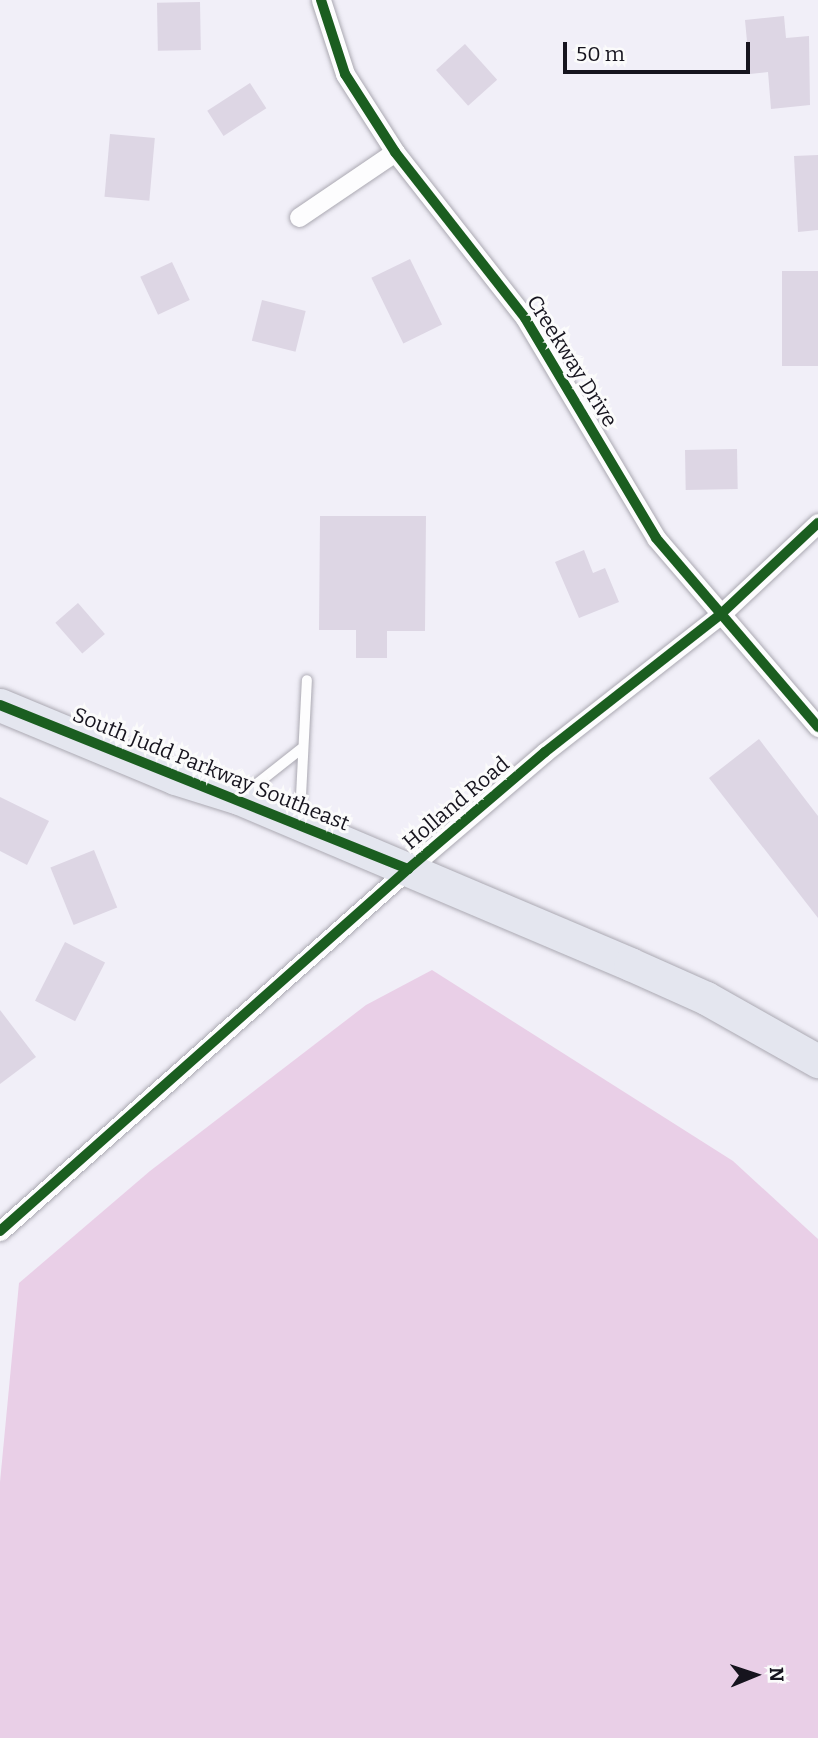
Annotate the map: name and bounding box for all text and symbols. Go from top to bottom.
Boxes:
scale bar [566,28,753,72]
text: 50 m [576,41,625,67]
street label: Creekway Drive [521,290,623,432]
street label: South Judd Parkway Southeast [69,702,353,836]
street label: Holland Road [398,751,514,855]
north arrow [720,1640,790,1710]
text: N [765,1667,788,1682]

